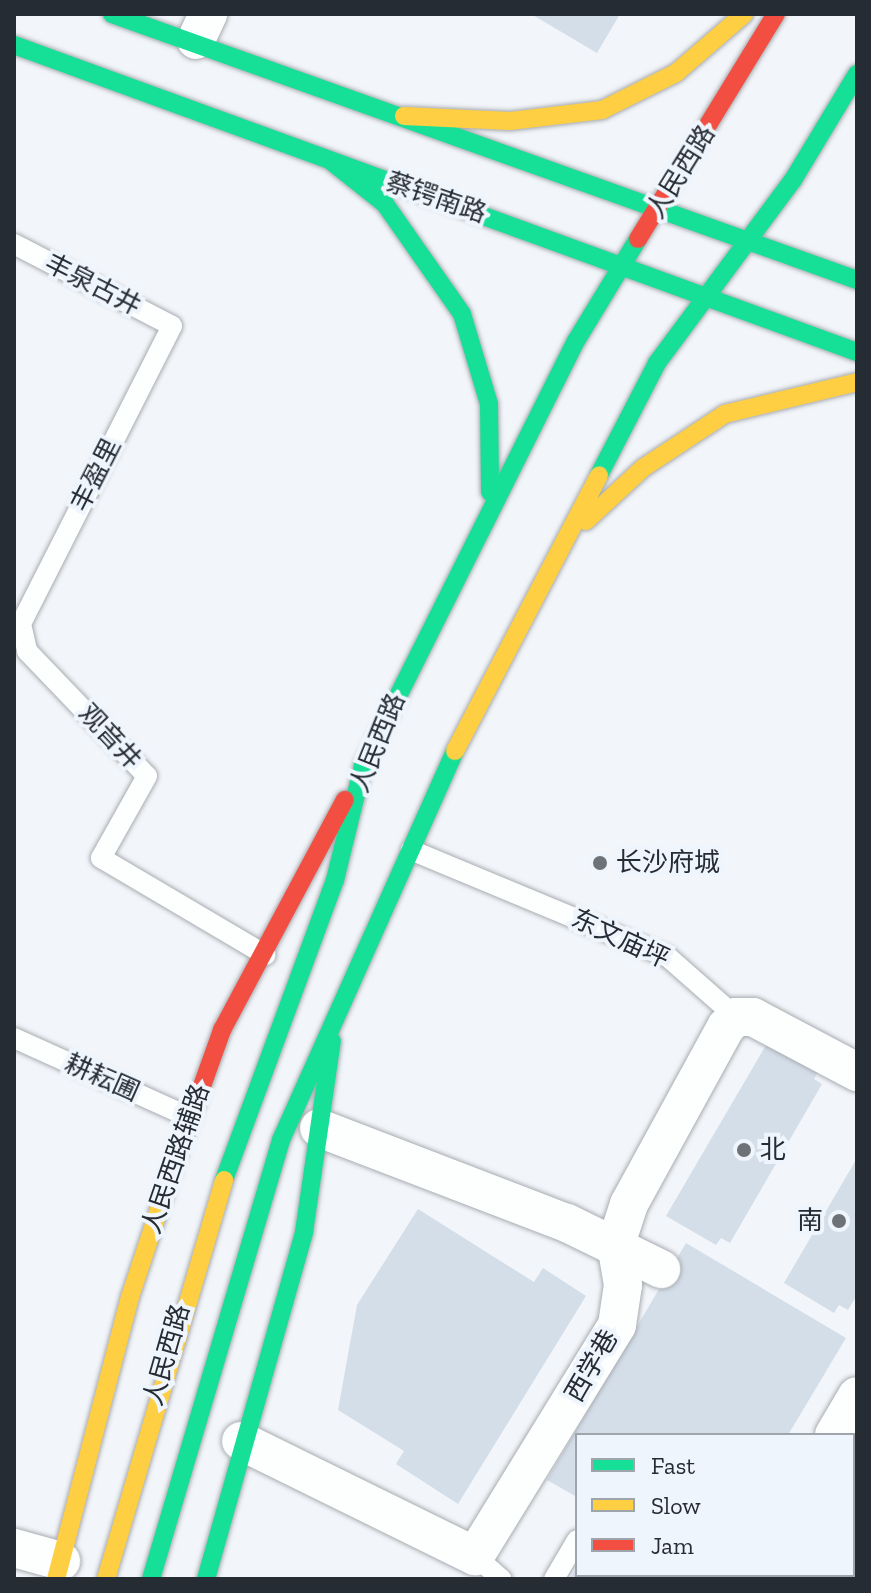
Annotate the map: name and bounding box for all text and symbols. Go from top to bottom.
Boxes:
street label: 人民西路 [640,120,722,224]
street label: 蔡锷南路 [382,166,490,230]
street label: 丰泉古井 [40,247,146,323]
street label: 丰盈里 [64,433,128,517]
street label: 人民西路 [344,689,412,797]
street label: 观音井 [72,698,148,776]
place label: 长沙府城 [616,847,720,879]
marker: 长沙府城 [591,854,609,872]
street label: 东文庙坪 [566,903,674,975]
street label: 耕耘圃 [60,1048,144,1108]
street label: 人民西路辅路 [136,1080,216,1238]
place label: 北 [760,1134,786,1166]
marker: 北 [735,1141,753,1159]
place label: 南 [797,1205,823,1237]
marker: 南 [830,1212,848,1230]
street label: 人民西路 [138,1301,196,1409]
street label: 西学巷 [559,1324,625,1408]
legend [575,1433,855,1577]
text: Fast [651,1451,695,1480]
text: Slow [651,1491,701,1520]
text: Jam [651,1531,694,1560]

